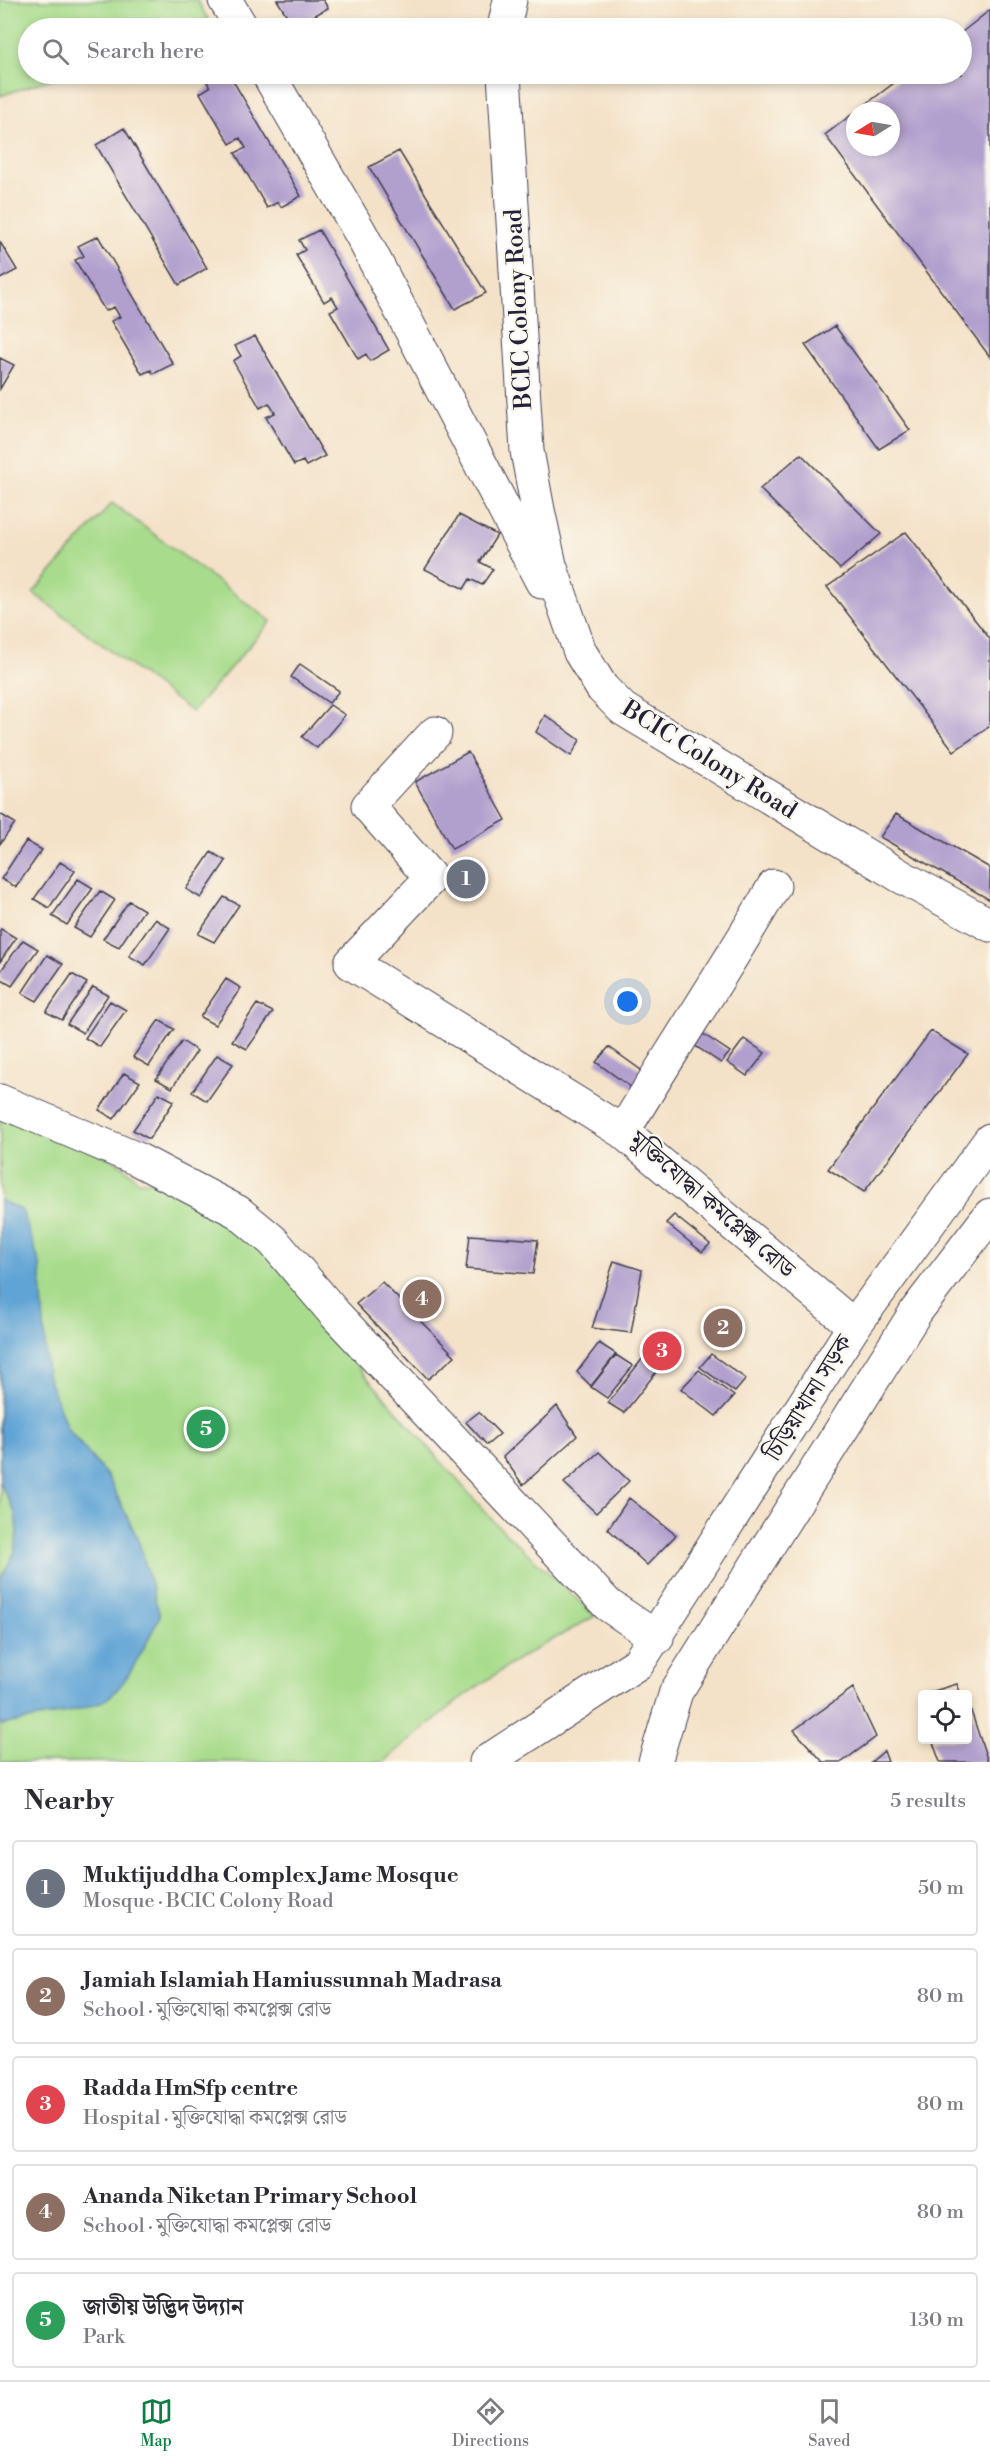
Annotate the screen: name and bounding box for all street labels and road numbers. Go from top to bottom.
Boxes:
street label: BCIC Colony Road [499,208,539,411]
street label: BCIC Colony Road [615,694,802,826]
street label: মুক্তিযোদ্ধা কমপ্লেক্স রোড [622,1124,802,1286]
street label: চিড়িয়াখানা সড়ক [758,1329,860,1467]

